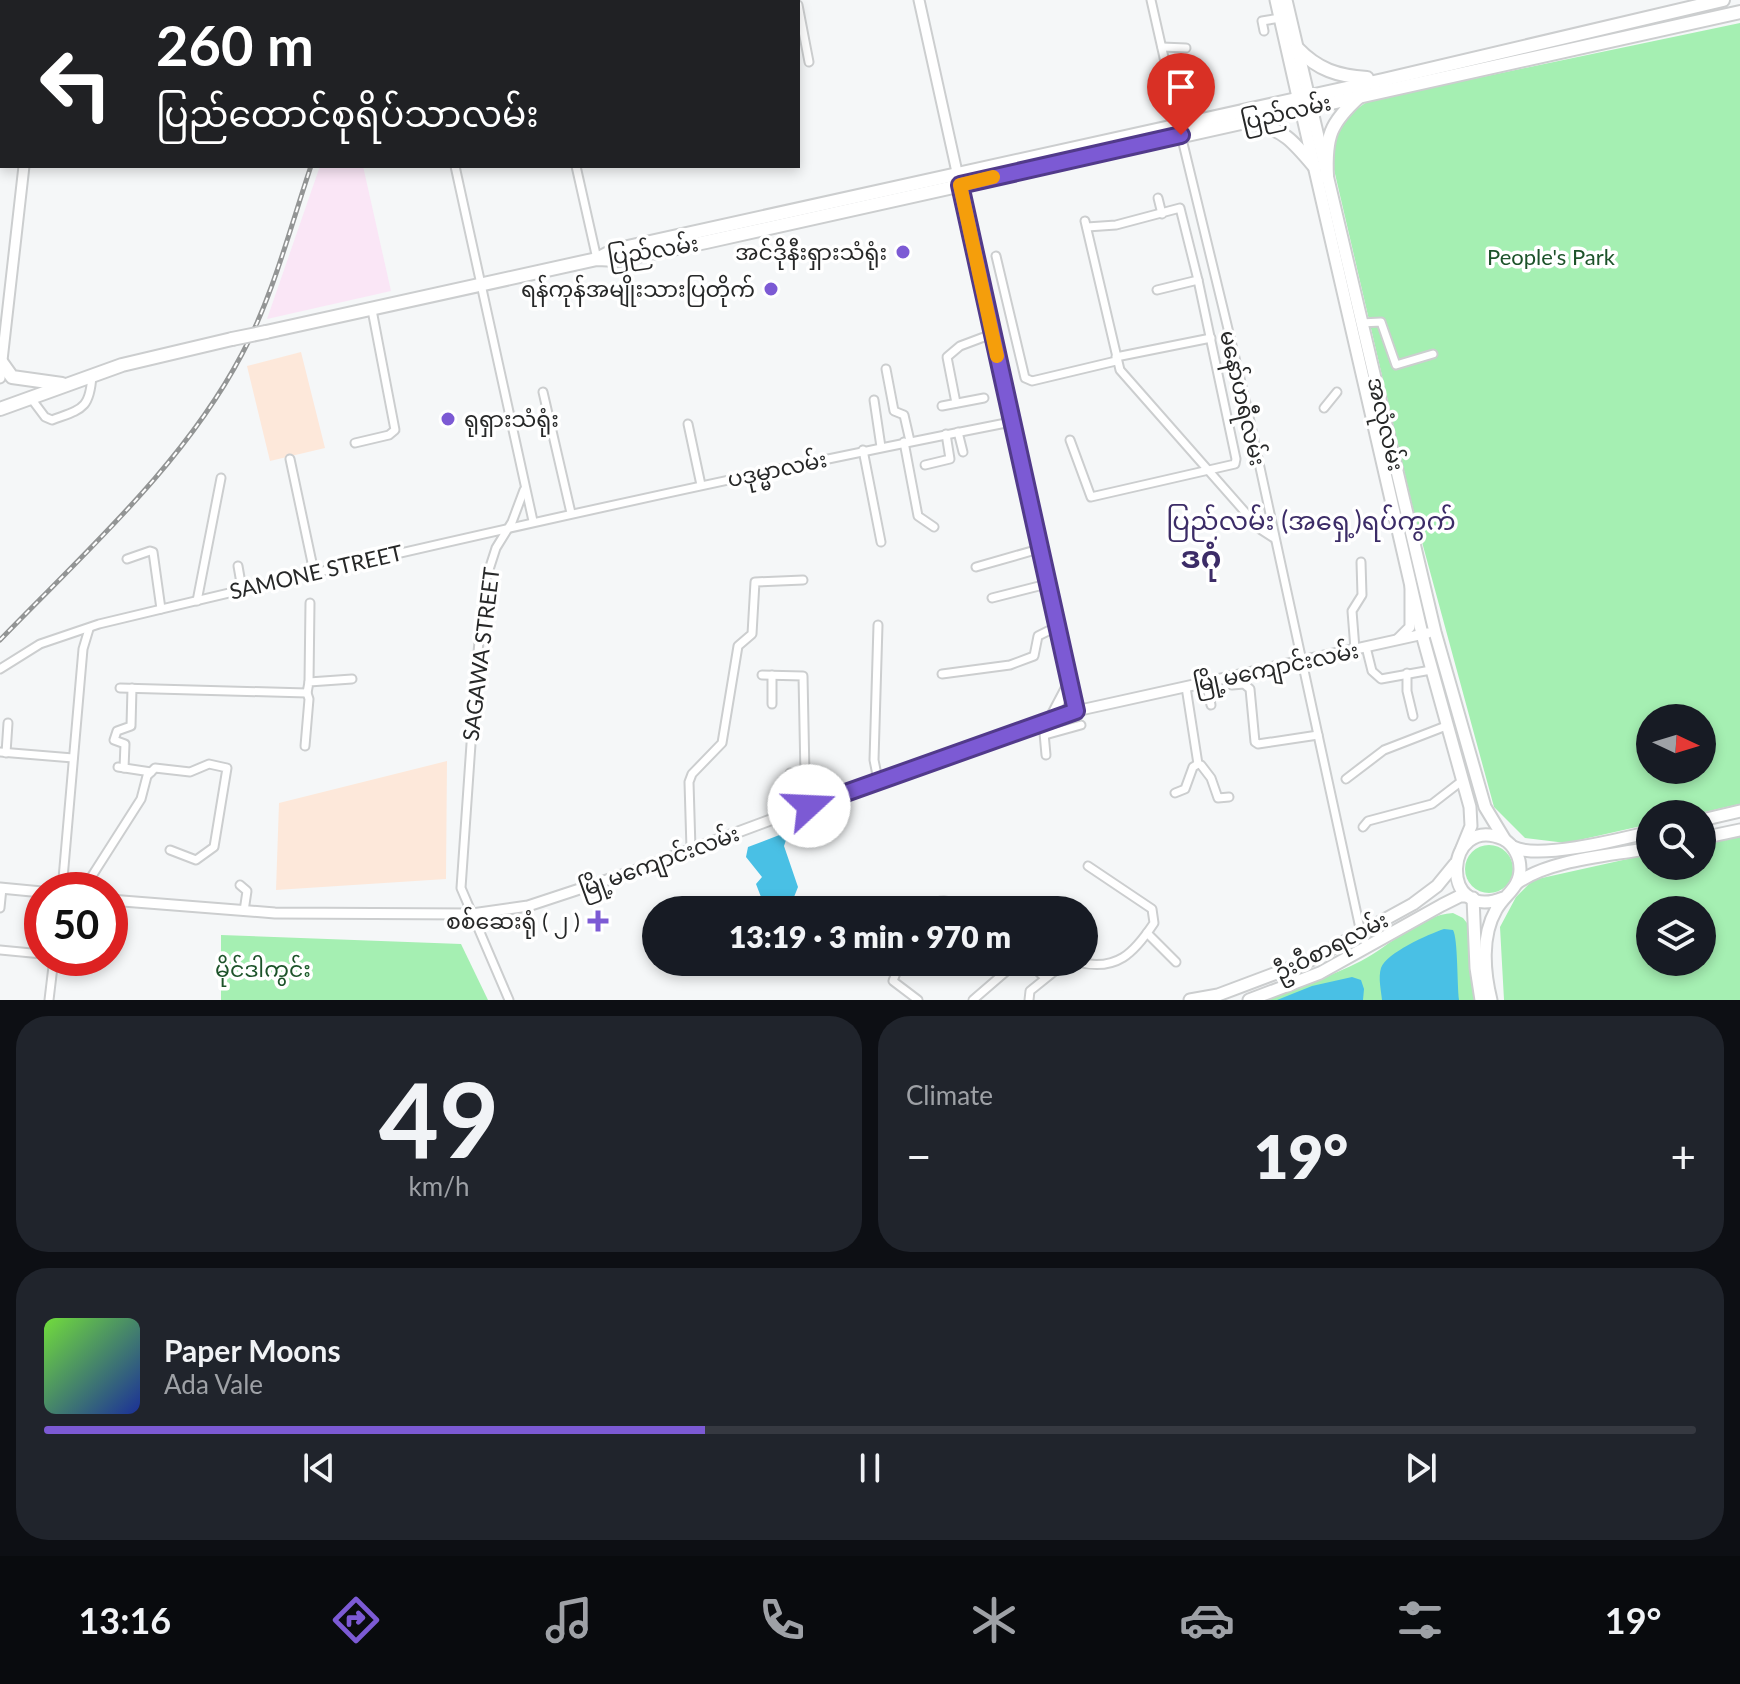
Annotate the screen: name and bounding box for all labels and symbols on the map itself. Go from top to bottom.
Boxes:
pin [1147,53,1215,135]
street label: ပြည်လမ်း [1238,87,1335,140]
street label: ပြည်လမ်း [605,228,701,275]
place label: အင်ဒိုနီးရှားသံရုံး [735,237,887,270]
marker: အင်ဒိုနီးရှားသံရုံး [894,243,912,261]
park label: People's Park [1487,243,1616,270]
place label: ရန်ကုန်အမျိုးသားပြတိုက် [521,274,755,308]
marker: ရန်ကုန်အမျိုးသားပြတိုက် [762,280,780,298]
street label: မနော်ဟရီလမ်း [1210,327,1273,469]
street label: အလုံလမ်း [1358,374,1411,475]
place label: ရုရှားသံရုံး [464,405,559,437]
marker: ရုရှားသံရုံး [439,410,457,428]
street label: ပဒုမ္မာလမ်း [724,444,830,498]
district label: ပြည်လမ်း (အရှေ့)ရပ်ကွက် [1166,504,1456,542]
street label: SAMONE STREET [227,538,405,605]
district label: ဒဂုံ [1181,538,1221,582]
street label: SAGAWA STREET [456,566,505,742]
street label: မြို့မကျောင်းလမ်း [1191,635,1362,703]
north arrow [1636,704,1716,784]
position arrow [767,764,851,848]
street label: မြို့မကျောင်းလမ်း [575,818,745,908]
speed limit sign: 50 [24,872,128,976]
street label: ဦးဝီစာရလမ်း [1269,904,1395,990]
place label: စစ်ဆေးရုံ ( ၂ ) [446,906,580,939]
marker: စစ်ဆေးရုံ ( ၂ ) [587,910,609,932]
park label: မိုင်ဒါကွင်း [215,954,311,987]

